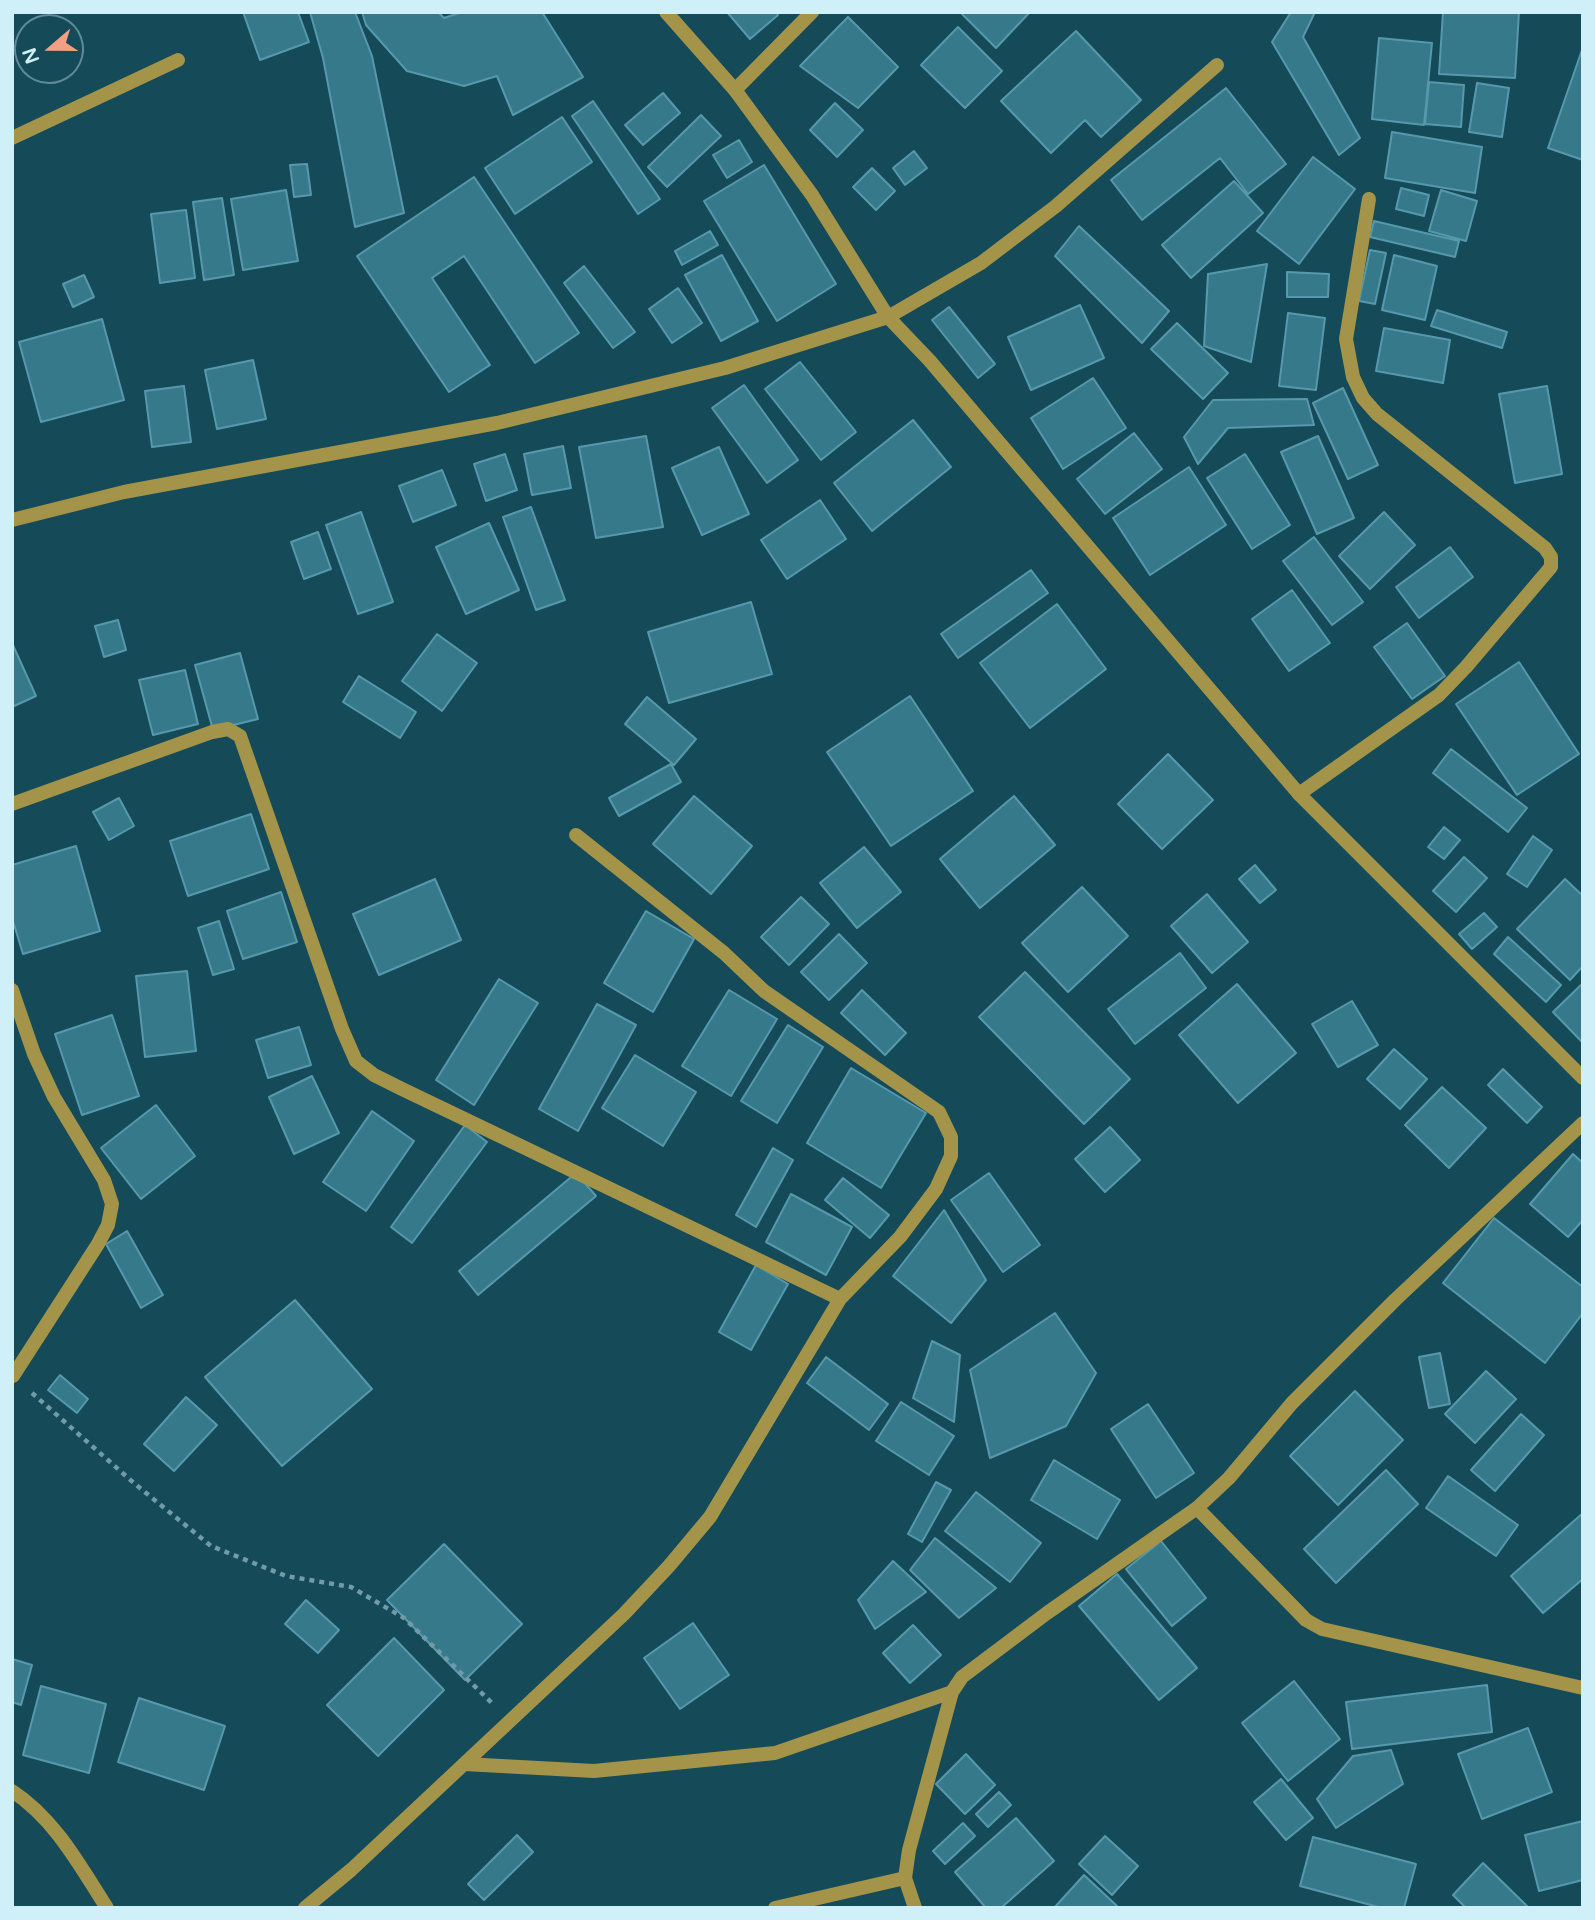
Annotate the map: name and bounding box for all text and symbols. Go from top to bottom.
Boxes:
north arrow [14,14,84,84]
text: N [18,45,44,66]

